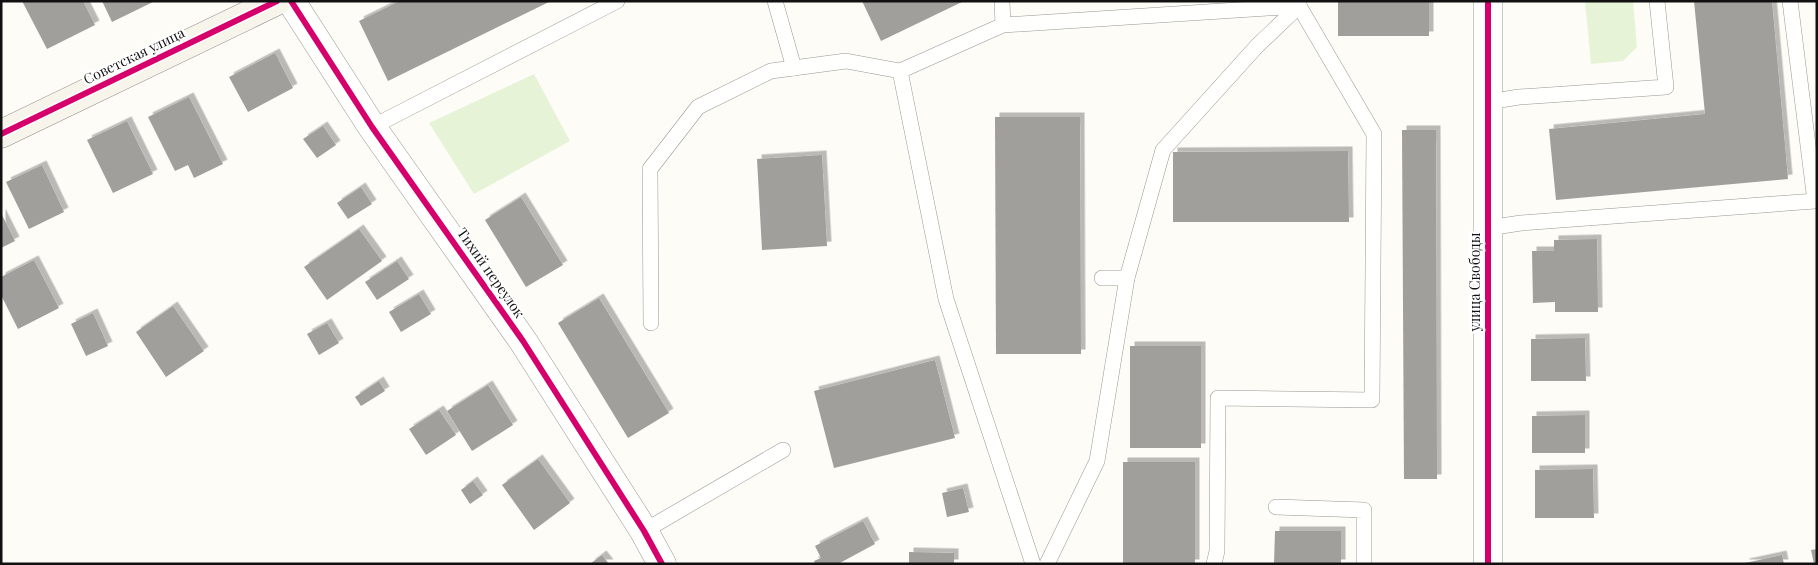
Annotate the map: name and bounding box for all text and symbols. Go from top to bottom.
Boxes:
street label: Советская улица [80,23,188,88]
street label: Тихий переулок [453,224,529,321]
street label: улица Свободы [1465,232,1484,332]

